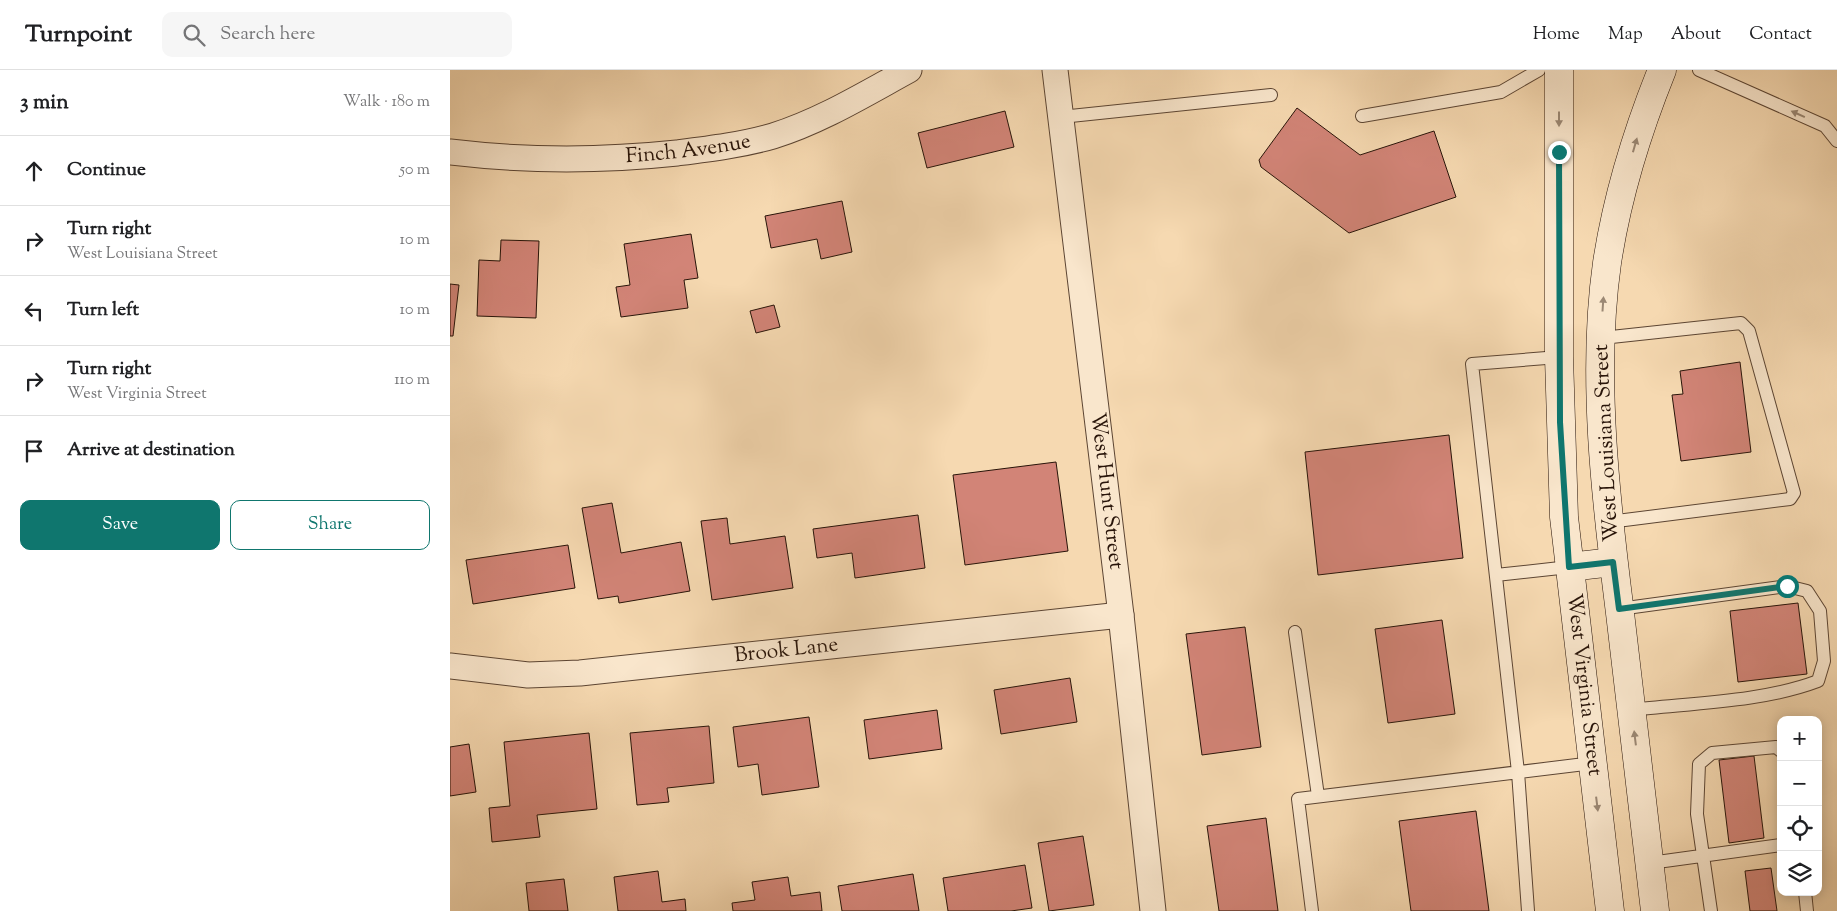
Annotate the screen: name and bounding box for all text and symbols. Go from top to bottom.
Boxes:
search box [162,12,512,57]
text: Turnpoint [25,18,132,52]
icon: search [180,21,208,49]
text: Search here [220,21,315,48]
text: Home [1533,22,1580,48]
text: Map [1608,22,1643,48]
text: About [1671,22,1721,48]
text: Contact [1749,22,1812,48]
text: 3 min [20,88,69,118]
text: Walk · 180 m [343,91,430,114]
one-way arrow [1791,110,1805,118]
one-way arrow [1555,111,1563,127]
street label: Finch Avenue [625,127,754,172]
one-way arrow [1631,137,1639,152]
route end [1548,141,1571,164]
icon: ahead [20,157,48,185]
text: Continue [67,157,146,184]
text: 50 m [399,159,430,182]
text: Turn right [67,216,151,243]
icon: right [20,227,48,255]
text: 10 m [400,229,430,252]
text: West Louisiana Street [67,243,218,266]
one-way arrow [1600,296,1608,312]
icon: left [20,297,48,325]
text: Turn left [67,297,139,324]
text: 10 m [400,299,430,322]
street label: West Louisiana Street [1587,343,1627,543]
text: Turn right [67,356,151,383]
icon: right [20,367,48,395]
text: 110 m [394,369,430,392]
text: West Virginia Street [67,383,207,406]
street label: West Hunt Street [1082,411,1130,571]
icon: arrive [20,437,48,465]
text: Arrive at destination [67,437,235,464]
button: Save [20,500,220,550]
button: Share [230,500,430,550]
route start [1776,575,1799,598]
street label: West Virginia Street [1558,592,1609,778]
street label: Brook Lane [733,630,840,671]
map controls [1777,716,1822,896]
button: + [1777,716,1822,761]
one-way arrow [1631,730,1639,746]
button: − [1777,761,1822,806]
one-way arrow [1594,796,1602,812]
button: locate [1777,806,1822,851]
button: layers [1777,851,1822,896]

